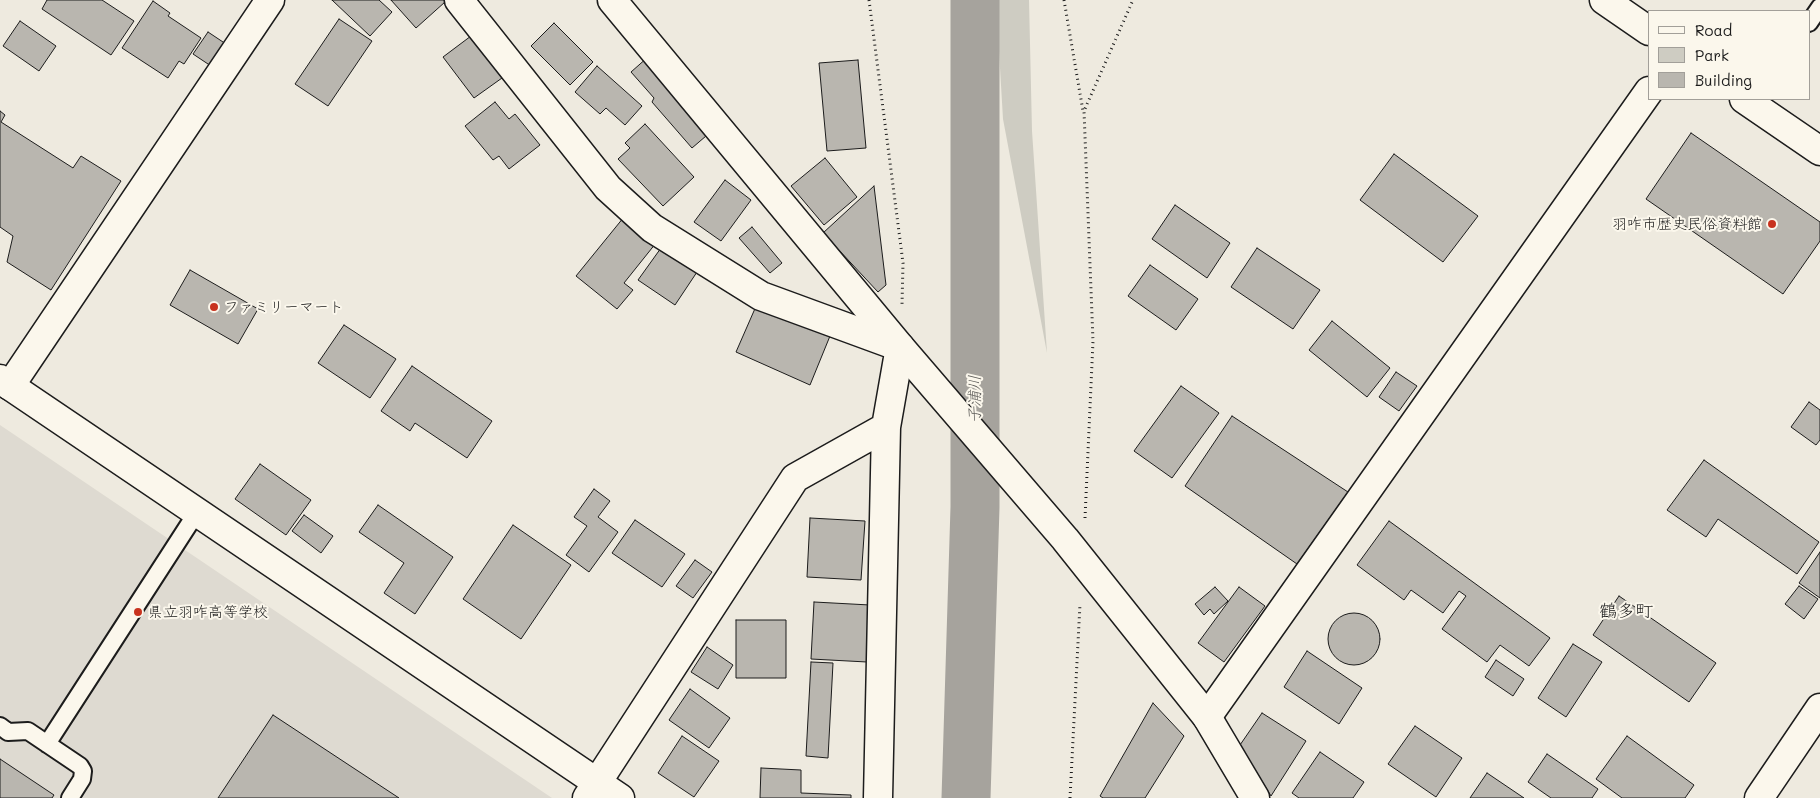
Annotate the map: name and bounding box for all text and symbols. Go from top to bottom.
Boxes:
legend [1648,10,1810,100]
text: Road [1695,20,1732,40]
text: Park [1695,45,1729,65]
text: Building [1695,70,1752,90]
place label: 羽咋市歴史民俗資料館 [1612,215,1762,233]
marker: 羽咋市歴史民俗資料館 [1766,218,1778,230]
place label: ファミリーマート [224,298,344,316]
marker: ファミリーマート [208,301,220,313]
water label: 子浦川 [965,375,985,423]
district label: 鶴多町 [1599,600,1653,622]
place label: 県立羽咋高等学校 [148,603,268,621]
marker: 県立羽咋高等学校 [132,606,144,618]

